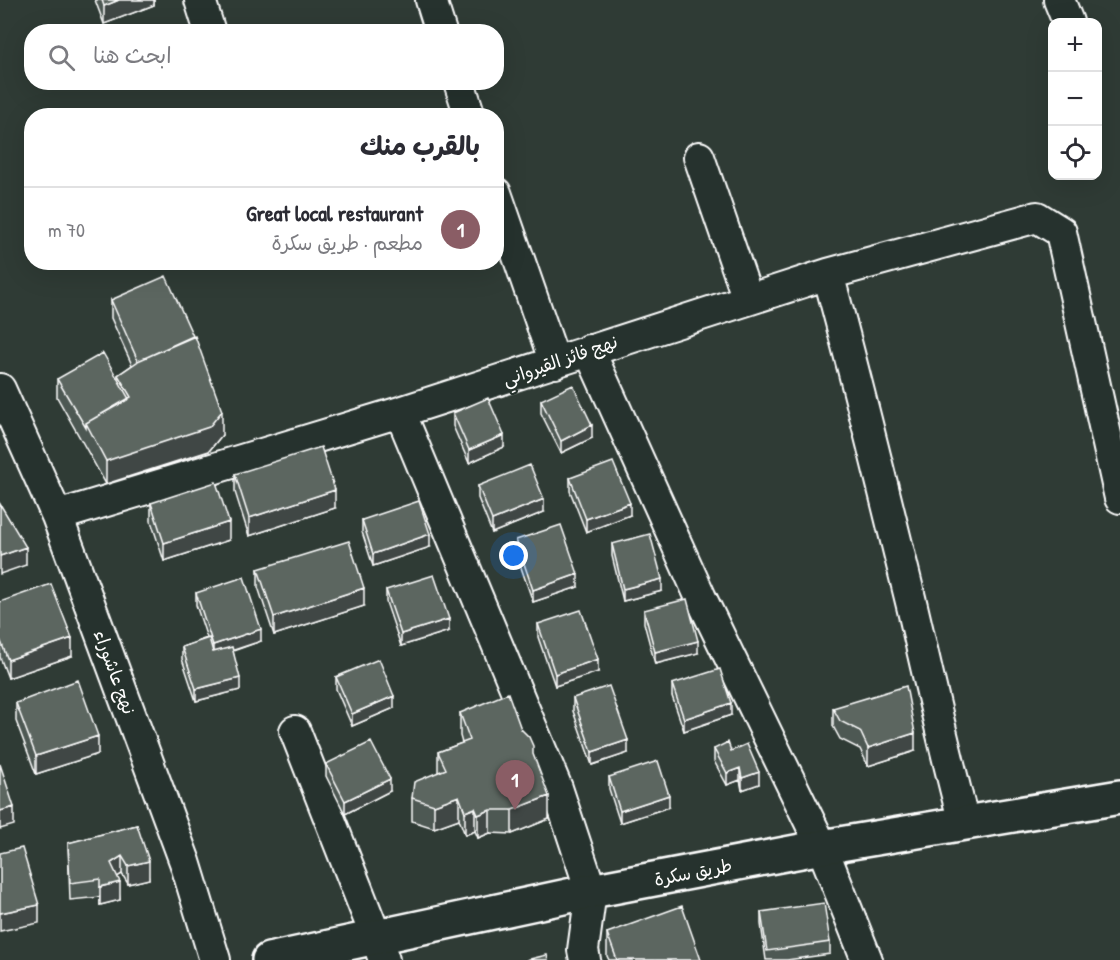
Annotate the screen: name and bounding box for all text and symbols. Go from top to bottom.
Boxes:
map controls [1048,18,1102,180]
button: + [1048,18,1102,72]
search box [24,24,504,90]
text: ابحث هنا [93,40,172,70]
icon: search [45,41,78,74]
button: − [1048,72,1102,126]
button: locate [1048,126,1102,180]
text: بالقرب منك [360,128,480,163]
text: Great local restaurant [246,198,423,228]
text: 70 m [48,216,85,243]
text: 1 [457,216,464,243]
text: مطعم · طريق سكرة [271,229,423,256]
street label: نهج فائز القيرواني [499,329,622,395]
your location [499,541,528,570]
street label: نهج عاشوراء [88,626,142,718]
pin: 1 [496,760,534,810]
street label: طريق سكرة [652,852,734,892]

